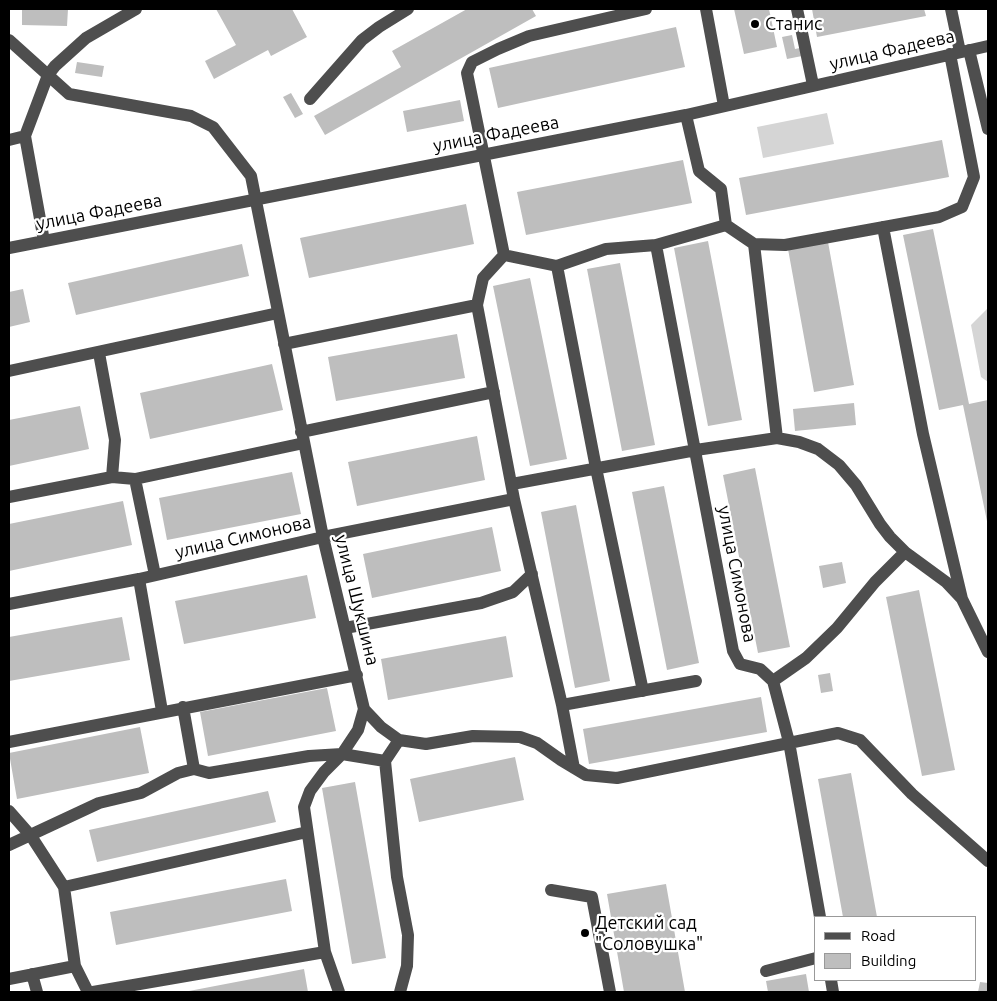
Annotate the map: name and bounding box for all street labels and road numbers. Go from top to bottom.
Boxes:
street label: улица Фадеева [827,25,957,75]
street label: улица Фадеева [431,111,561,157]
street label: улица Фадеева [34,189,164,235]
street label: улица Симонова [713,504,761,644]
street label: улица Симонова [173,511,313,563]
street label: улица Шукшина [330,532,384,668]

